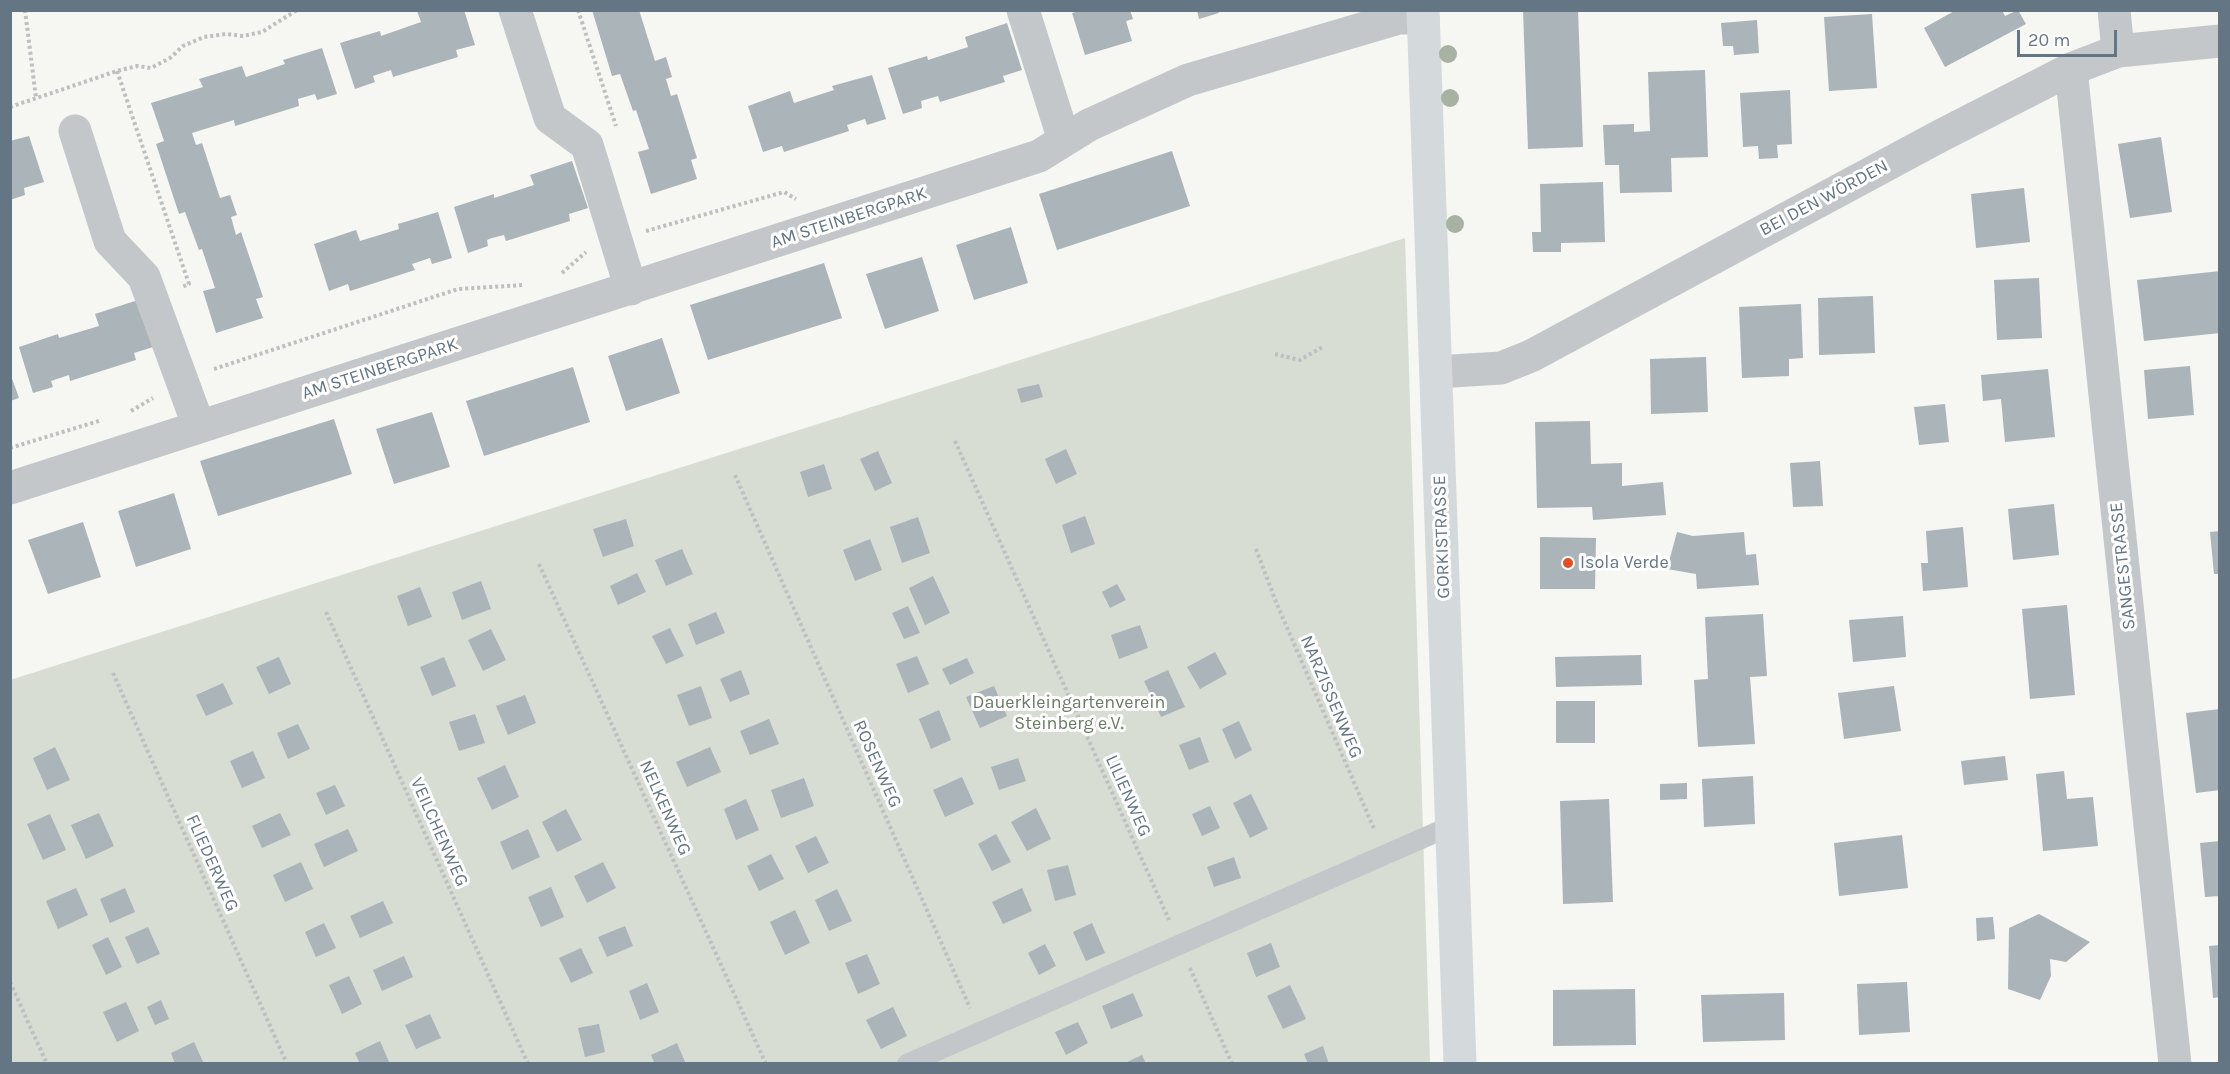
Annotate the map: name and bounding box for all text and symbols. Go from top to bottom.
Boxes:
scale bar [2020,18,2120,56]
text: 20 m [2028,29,2070,51]
street label: BEI DEN WÖRDEN [1756,155,1892,241]
street label: AM STEINBERGPARK [768,183,930,253]
street label: AM STEINBERGPARK [299,334,461,404]
street label: GORKISTRASSE [1429,475,1455,599]
street label: SANGESTRASSE [2106,501,2140,631]
place label: Isola Verde [1580,552,1669,574]
marker: Isola Verde [1561,556,1575,570]
street label: NARZISSENWEG [1295,632,1367,762]
park label: Dauerkleingartenverein Steinberg e.V. [973,692,1165,734]
street label: ROSENWEG [848,717,906,811]
street label: LILIENWEG [1100,752,1156,840]
street label: NELKENWEG [634,757,696,859]
street label: VEILCHENWEG [405,774,473,890]
street label: FLIEDERWEG [181,811,243,915]

